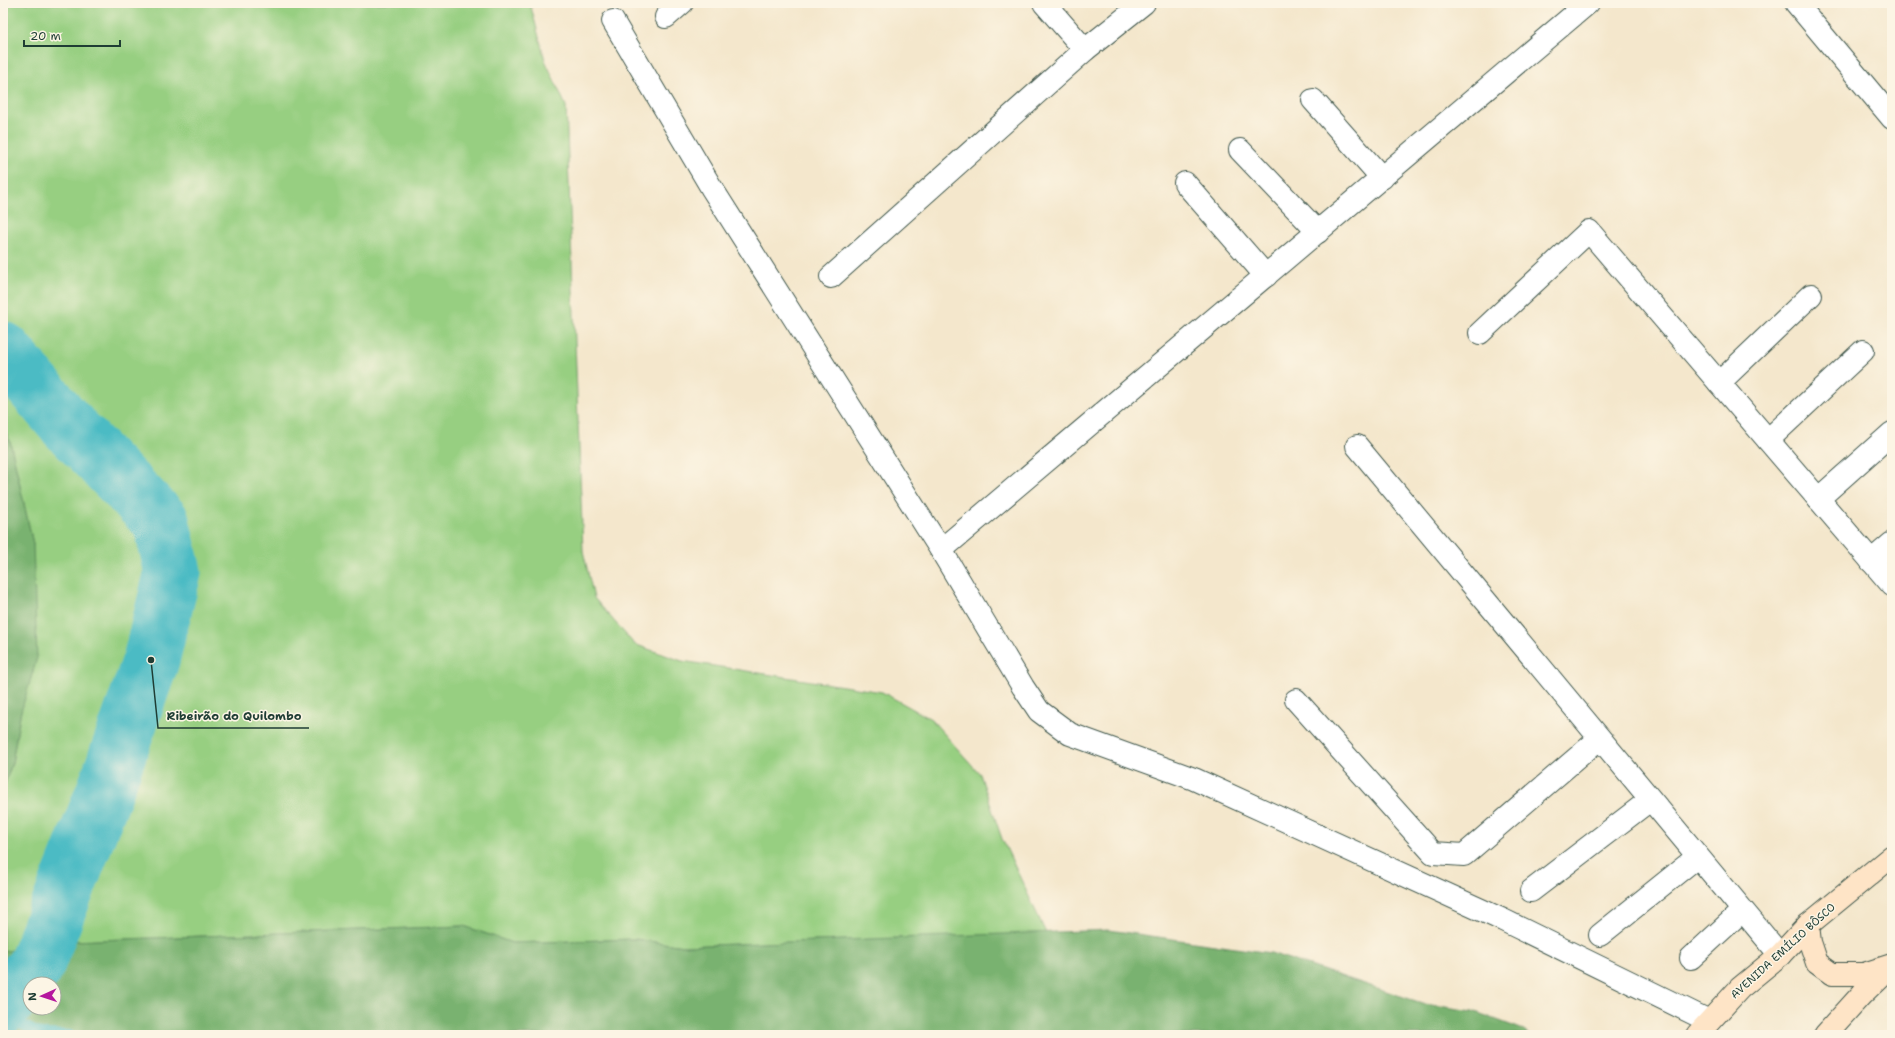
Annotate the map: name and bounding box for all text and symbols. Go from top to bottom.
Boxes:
scale bar [24,22,120,48]
text: 20 m [30,28,61,44]
callout: Ribeirão do Quilombo [158,704,309,728]
text: Ribeirão do Quilombo [167,708,302,724]
street label: AVENIDA EMÍLIO BÔSCO [1727,899,1839,1002]
north arrow [22,976,62,1016]
text: N [25,991,40,1001]

